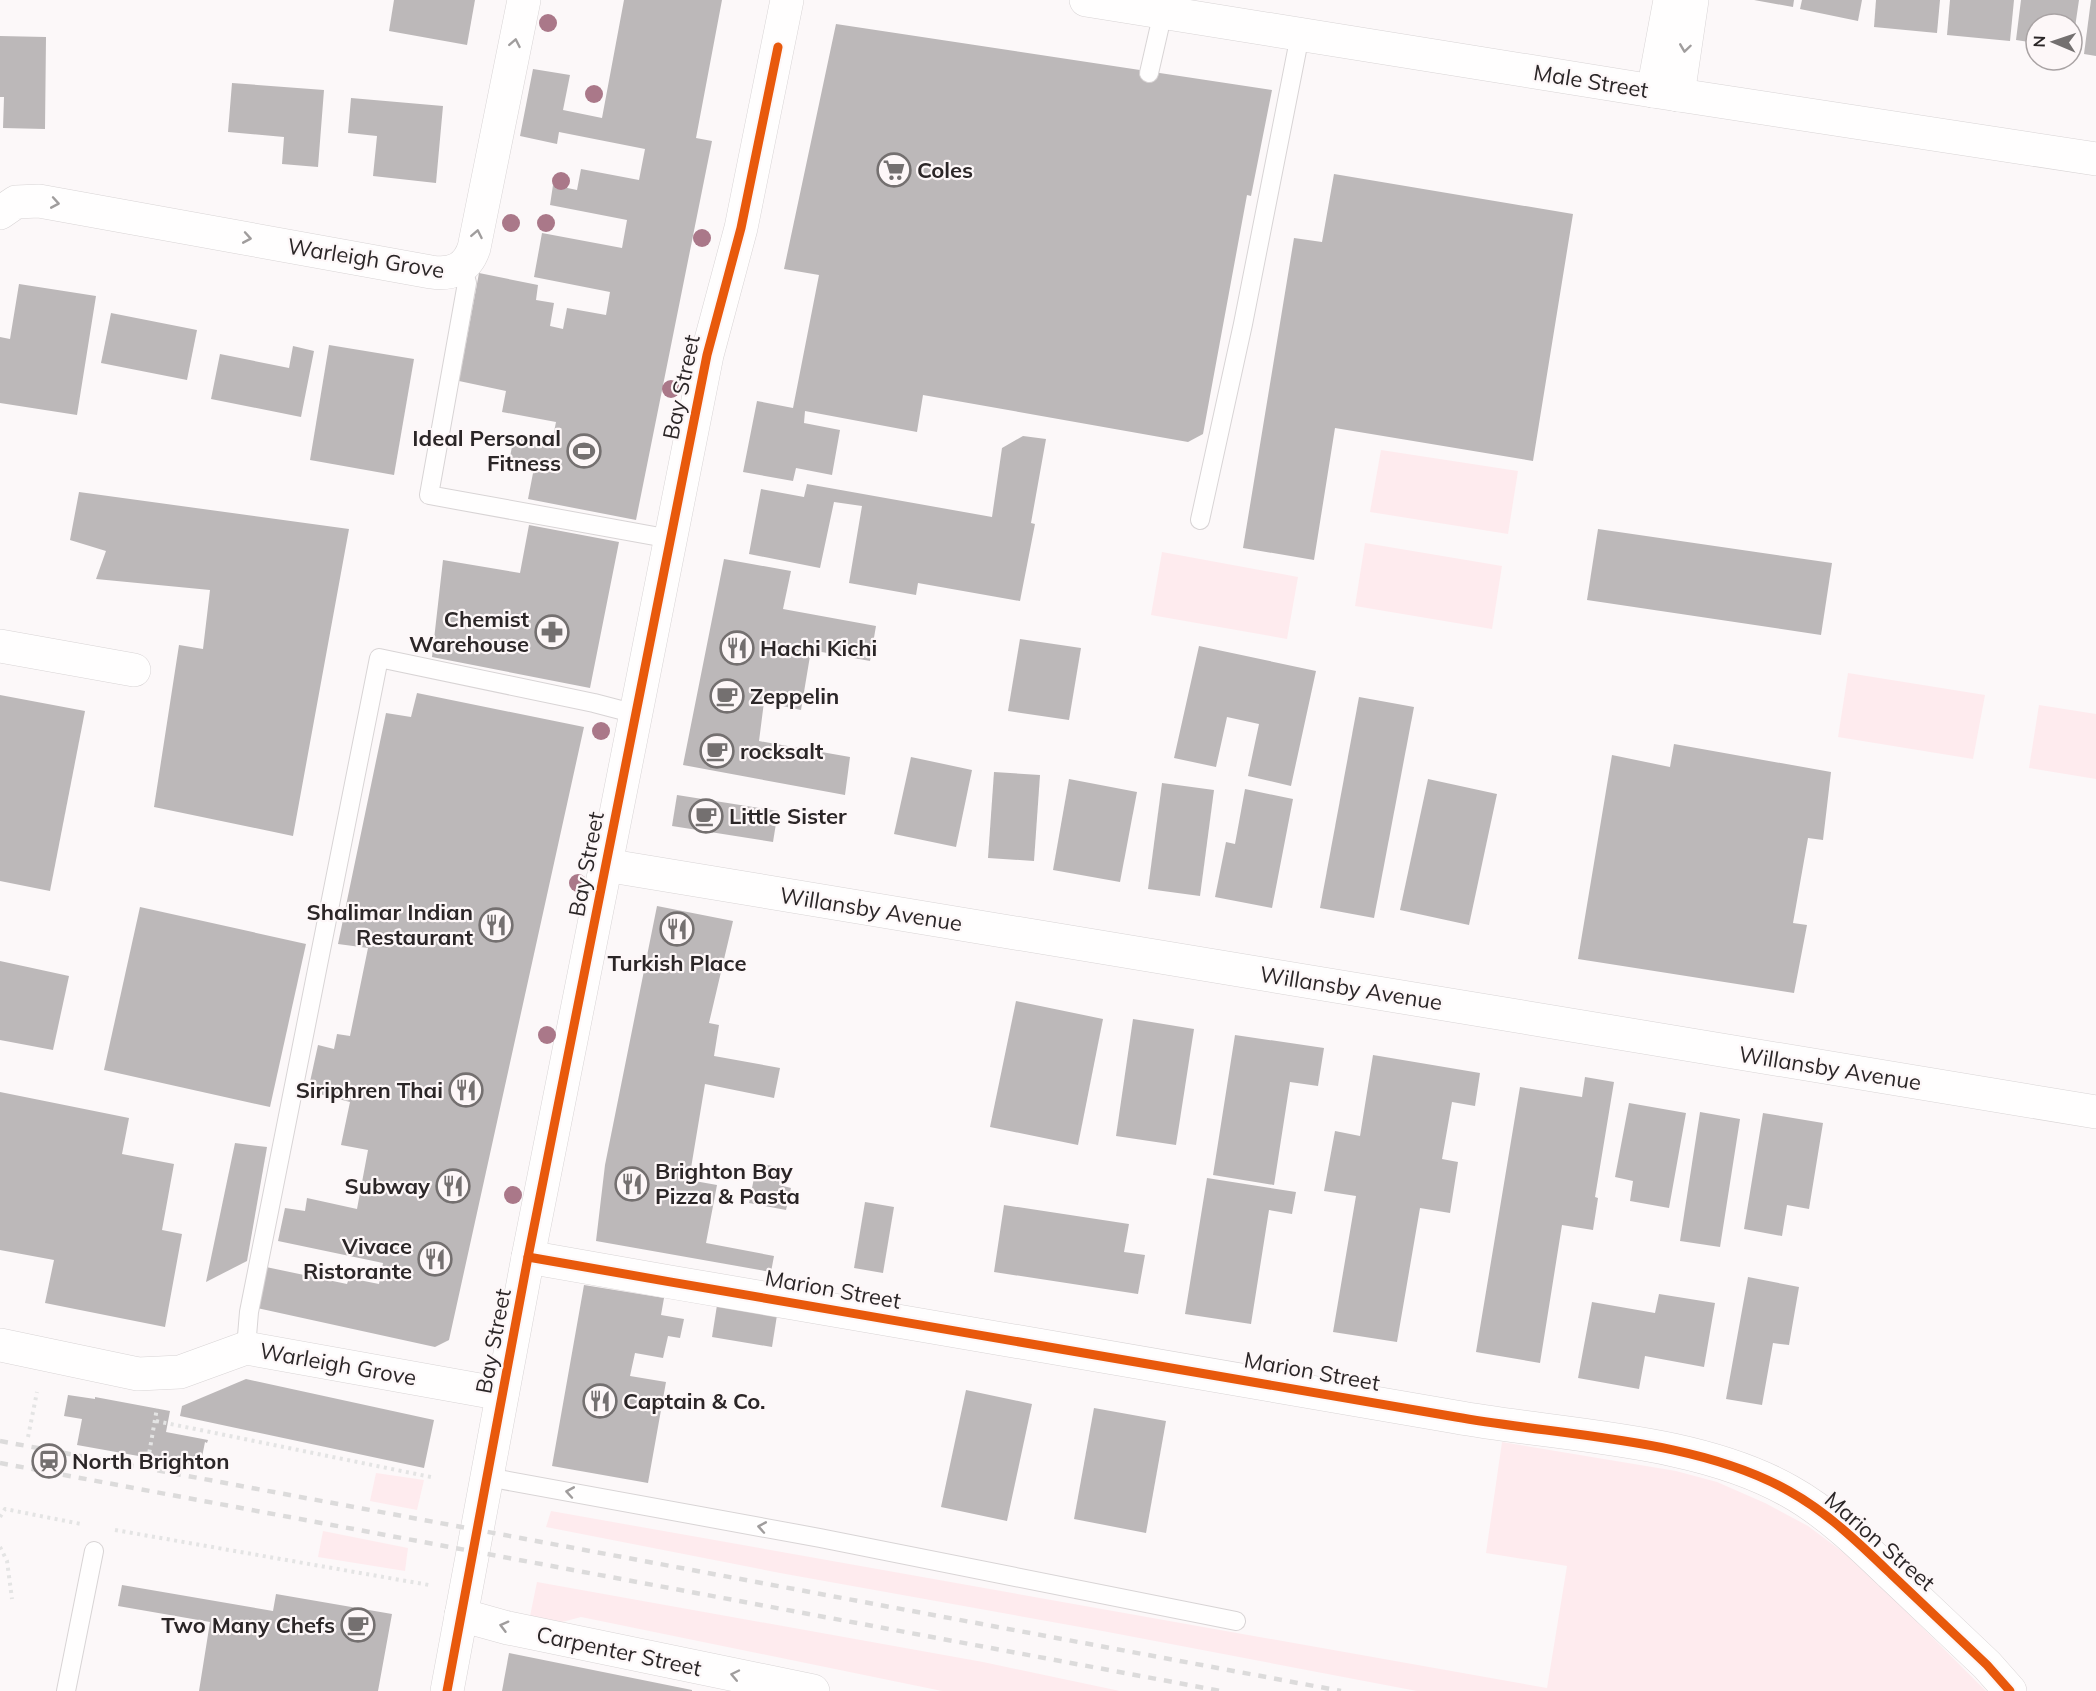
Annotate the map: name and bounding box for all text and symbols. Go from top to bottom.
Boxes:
north arrow [2024,12,2084,72]
text: N [2029,35,2049,48]
one-way arrow [508,38,521,48]
one-way arrow [1679,43,1692,52]
street label: Male Street [1532,58,1651,104]
supermarket icon: Coles [876,152,912,188]
place label: Coles [917,156,973,184]
one-way arrow [50,197,59,209]
one-way arrow [469,229,482,239]
one-way arrow [242,232,251,244]
street label: Warleigh Grove [286,232,446,284]
street label: Bay Street [656,332,706,442]
place label: Ideal Personal Fitness [412,424,561,477]
sports icon: Ideal Personal Fitness [566,433,602,469]
place label: Chemist Warehouse [409,605,529,658]
pharmacy icon: Chemist Warehouse [534,614,570,650]
restaurant icon: Hachi Kichi [719,630,755,666]
place label: Hachi Kichi [760,634,877,662]
cafe icon: Zeppelin [709,678,745,714]
place label: Zeppelin [750,682,839,710]
cafe icon: rocksalt [699,733,735,769]
place label: rocksalt [740,737,823,765]
cafe icon: Little Sister [688,798,724,834]
place label: Little Sister [729,802,847,830]
street label: Bay Street [562,809,610,919]
street label: Willansby Avenue [778,881,964,937]
place label: Shalimar Indian Restaurant [307,898,473,951]
restaurant icon: Shalimar Indian Restaurant [478,907,514,943]
restaurant icon: Turkish Place [659,911,695,947]
place label: Turkish Place [608,949,746,977]
street label: Willansby Avenue [1258,960,1444,1016]
street label: Willansby Avenue [1737,1040,1923,1096]
restaurant icon: Siriphren Thai [448,1072,484,1108]
place label: Siriphren Thai [296,1076,443,1104]
place label: Brighton Bay Pizza & Pasta [655,1157,800,1210]
restaurant icon: Brighton Bay Pizza & Pasta [614,1166,650,1202]
restaurant icon: Subway [435,1168,471,1204]
place label: Subway [345,1172,430,1200]
place label: Vivace Ristorante [303,1232,412,1285]
restaurant icon: Vivace Ristorante [417,1241,453,1277]
street label: Marion Street [763,1263,903,1315]
street label: Bay Street [469,1286,517,1396]
street label: Warleigh Grove [257,1336,419,1392]
street label: Marion Street [1242,1345,1382,1397]
restaurant icon: Captain & Co. [582,1383,618,1419]
place label: Captain & Co. [623,1387,765,1415]
station icon: North Brighton [31,1443,67,1479]
place label: North Brighton [72,1447,230,1475]
street label: Marion Street [1819,1485,1941,1597]
one-way arrow [566,1486,576,1499]
one-way arrow [758,1521,768,1534]
cafe icon: Two Many Chefs [340,1607,376,1643]
place label: Two Many Chefs [161,1611,335,1639]
street label: Carpenter Street [534,1620,704,1682]
one-way arrow [499,1621,509,1634]
one-way arrow [731,1669,741,1682]

